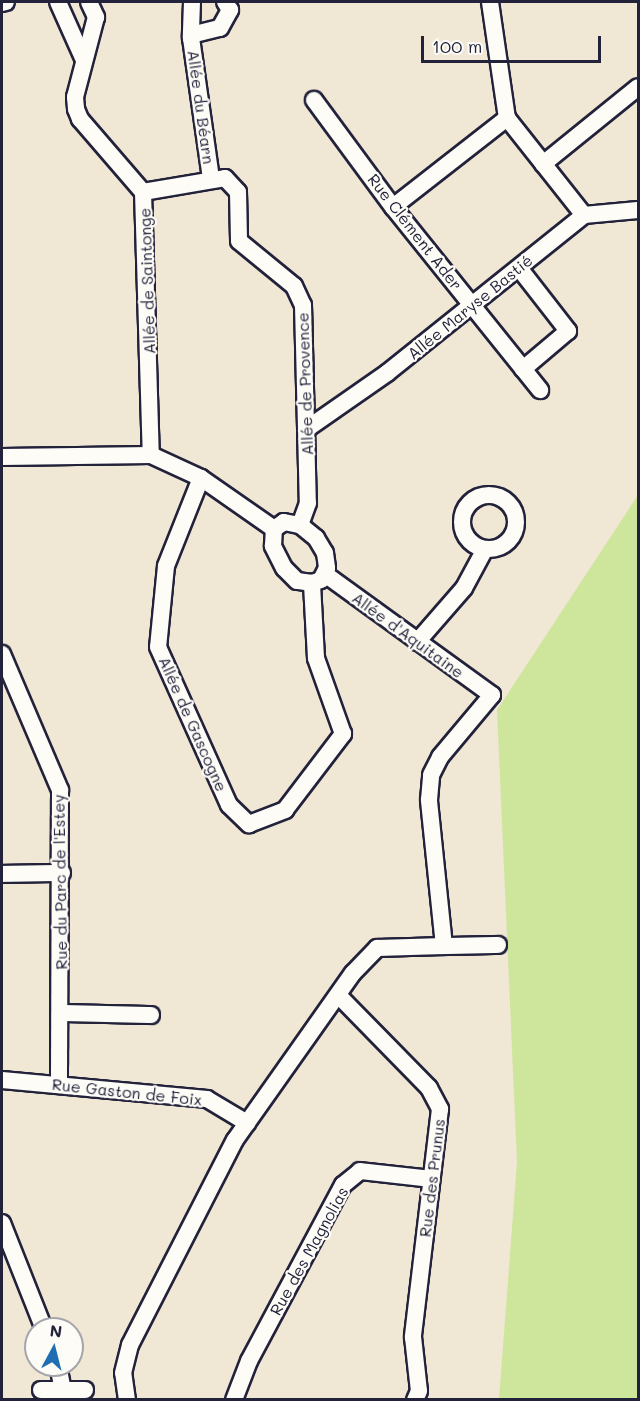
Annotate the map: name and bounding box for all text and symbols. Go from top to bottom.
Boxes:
scale bar [424,24,604,62]
text: 100 m [432,34,482,58]
street label: Allée du Béarn [184,49,218,165]
street label: Rue Clément Ader [364,170,466,294]
street label: Allée de Saintonge [135,207,159,355]
street label: Allée Maryse Bastié [404,251,536,363]
street label: Allée de Provence [293,312,317,456]
street label: Allée d'Aquitaine [348,588,468,682]
street label: Allée de Gascogne [155,654,231,794]
street label: Rue du Parc de l'Estey [49,794,71,970]
street label: Rue Gaston de Foix [51,1075,203,1109]
street label: Rue des Prunus [415,1118,449,1238]
street label: Rue des Magnolias [266,1183,352,1319]
north arrow [24,1317,84,1377]
text: N [49,1319,63,1342]

